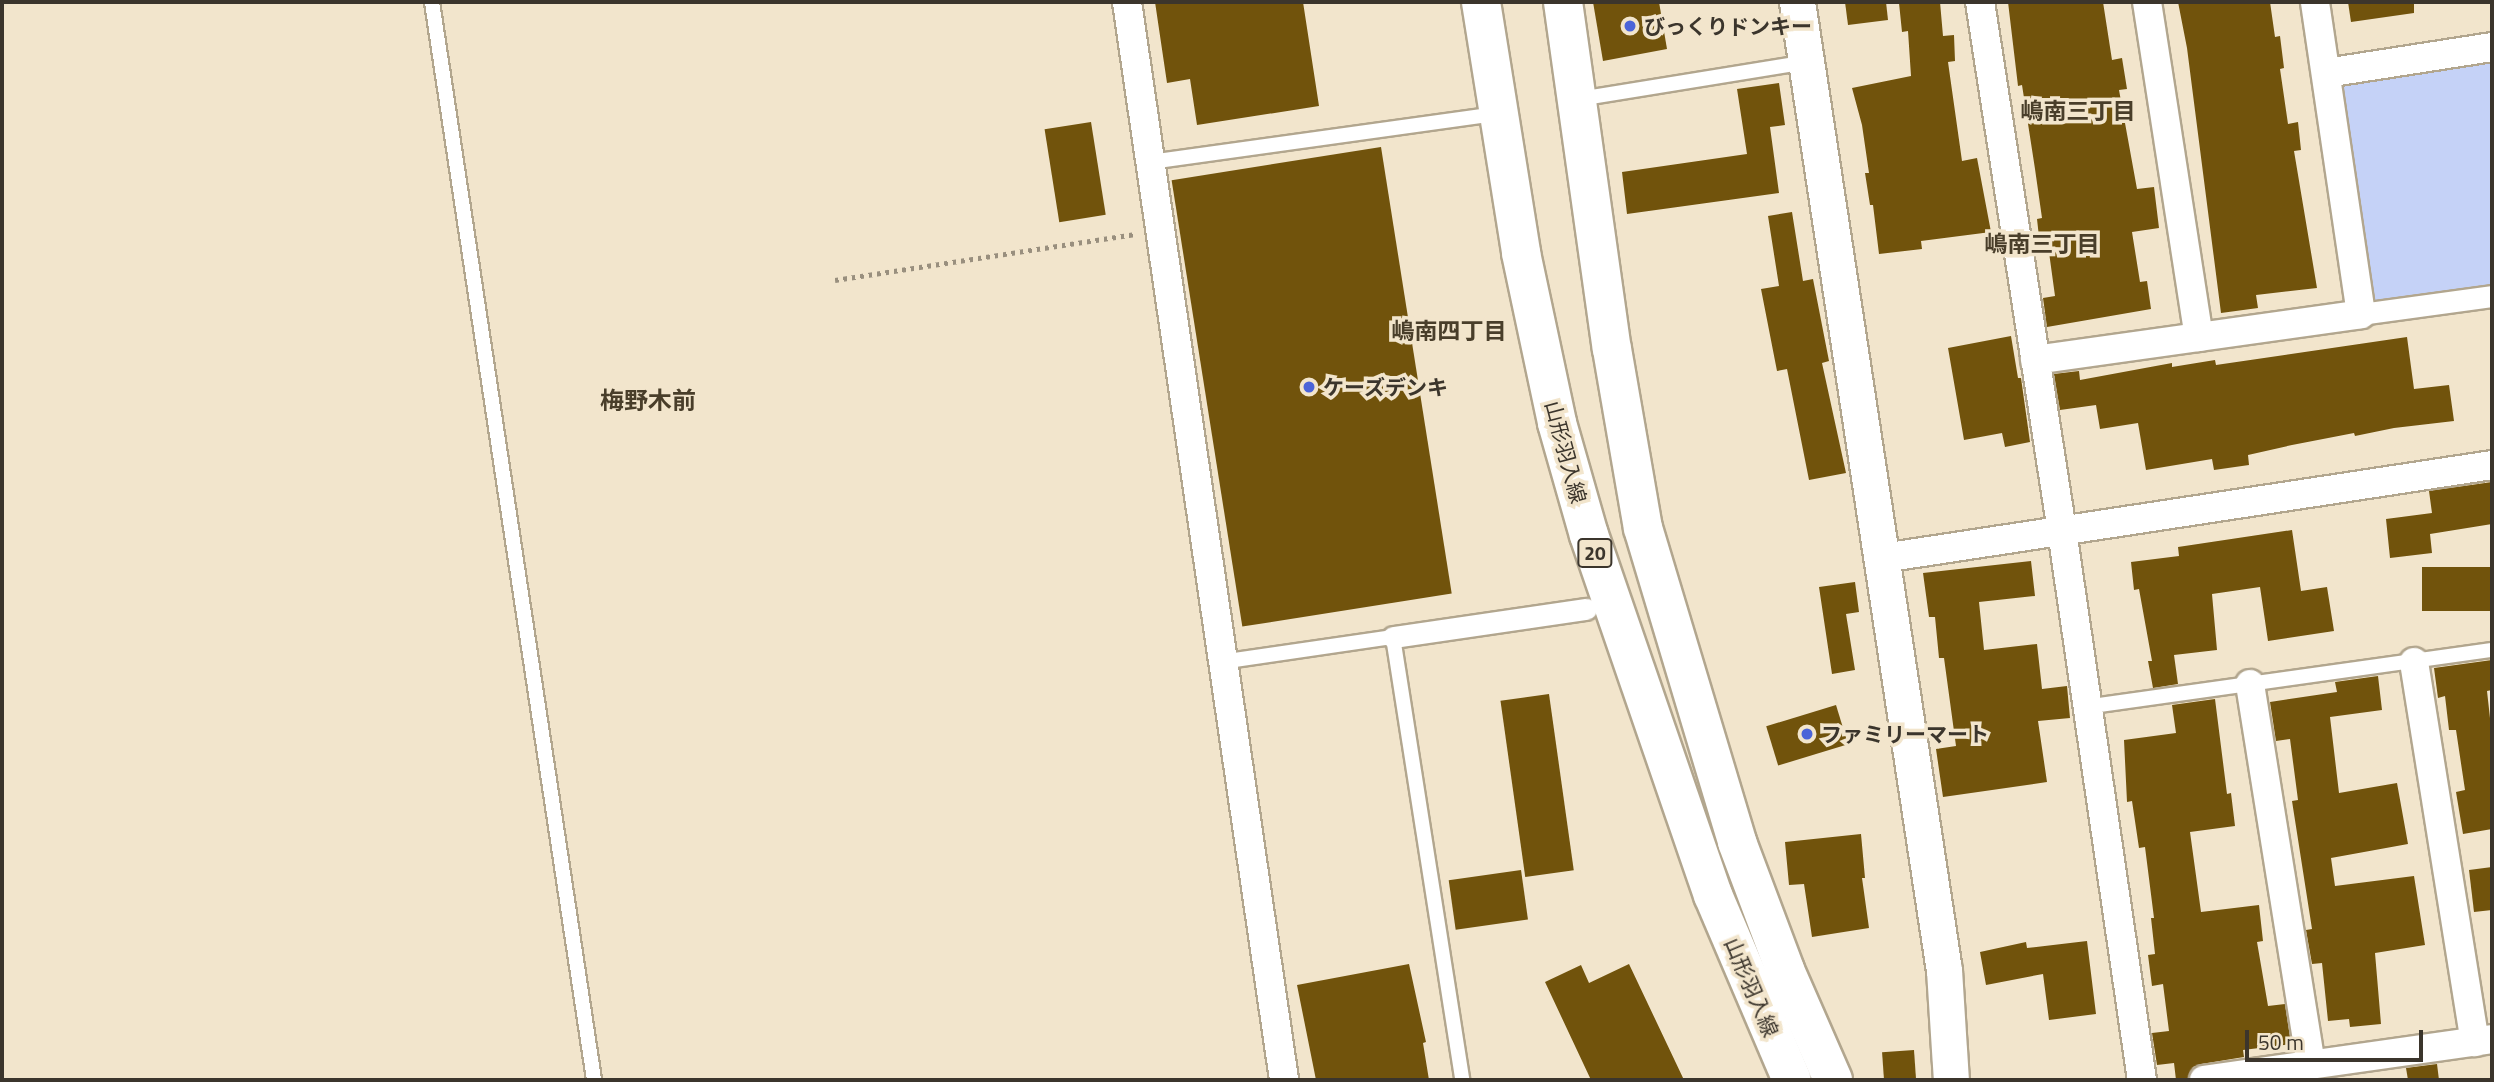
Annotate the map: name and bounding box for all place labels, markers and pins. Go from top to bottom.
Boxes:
place label: びっくりドンキー [1644,13,1812,39]
marker: びっくりドンキー [1622,18,1638,34]
place label: ケーズデンキ [1323,374,1449,400]
marker: ケーズデンキ [1301,379,1317,395]
place label: ファミリーマート [1821,721,1989,747]
marker: ファミリーマート [1799,726,1815,742]

